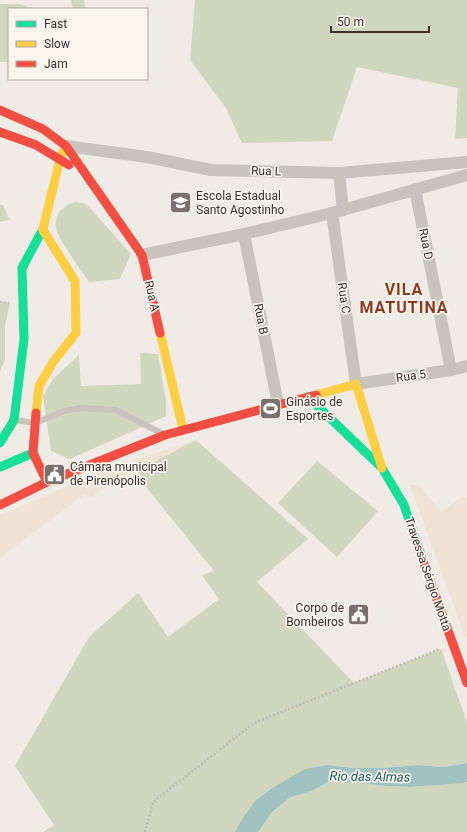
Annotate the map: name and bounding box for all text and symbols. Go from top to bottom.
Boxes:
legend [8,8,148,80]
scale bar [331,8,429,34]
text: 50 m [337,15,364,29]
text: Fast [44,17,67,31]
text: Slow [44,37,70,51]
text: Jam [44,57,68,71]
street label: Rua L [251,163,282,179]
place label: Escola Estadual Santo Agostinho [196,189,285,217]
school or university icon: Escola Estadual Santo Agostinho [167,190,193,216]
street label: Rua D [416,227,436,261]
street label: Rua A [142,279,162,313]
district label: VILA MATUTINA [359,280,449,317]
street label: Rua C [335,282,353,315]
street label: Rua B [251,302,271,336]
street label: Rua 5 [395,367,427,385]
place label: Ginásio de Esportes [286,395,342,423]
sports icon: Ginásio de Esportes [257,396,283,422]
place label: Câmara municipal de Pirenópolis [70,460,167,488]
public building icon: Câmara municipal de Pirenópolis [42,461,68,487]
street label: Travessa Sérgio Motta [402,515,454,633]
place label: Corpo de Bombeiros [286,601,344,629]
public building icon: Corpo de Bombeiros [346,602,372,628]
water label: Rio das Almas [330,768,411,785]

